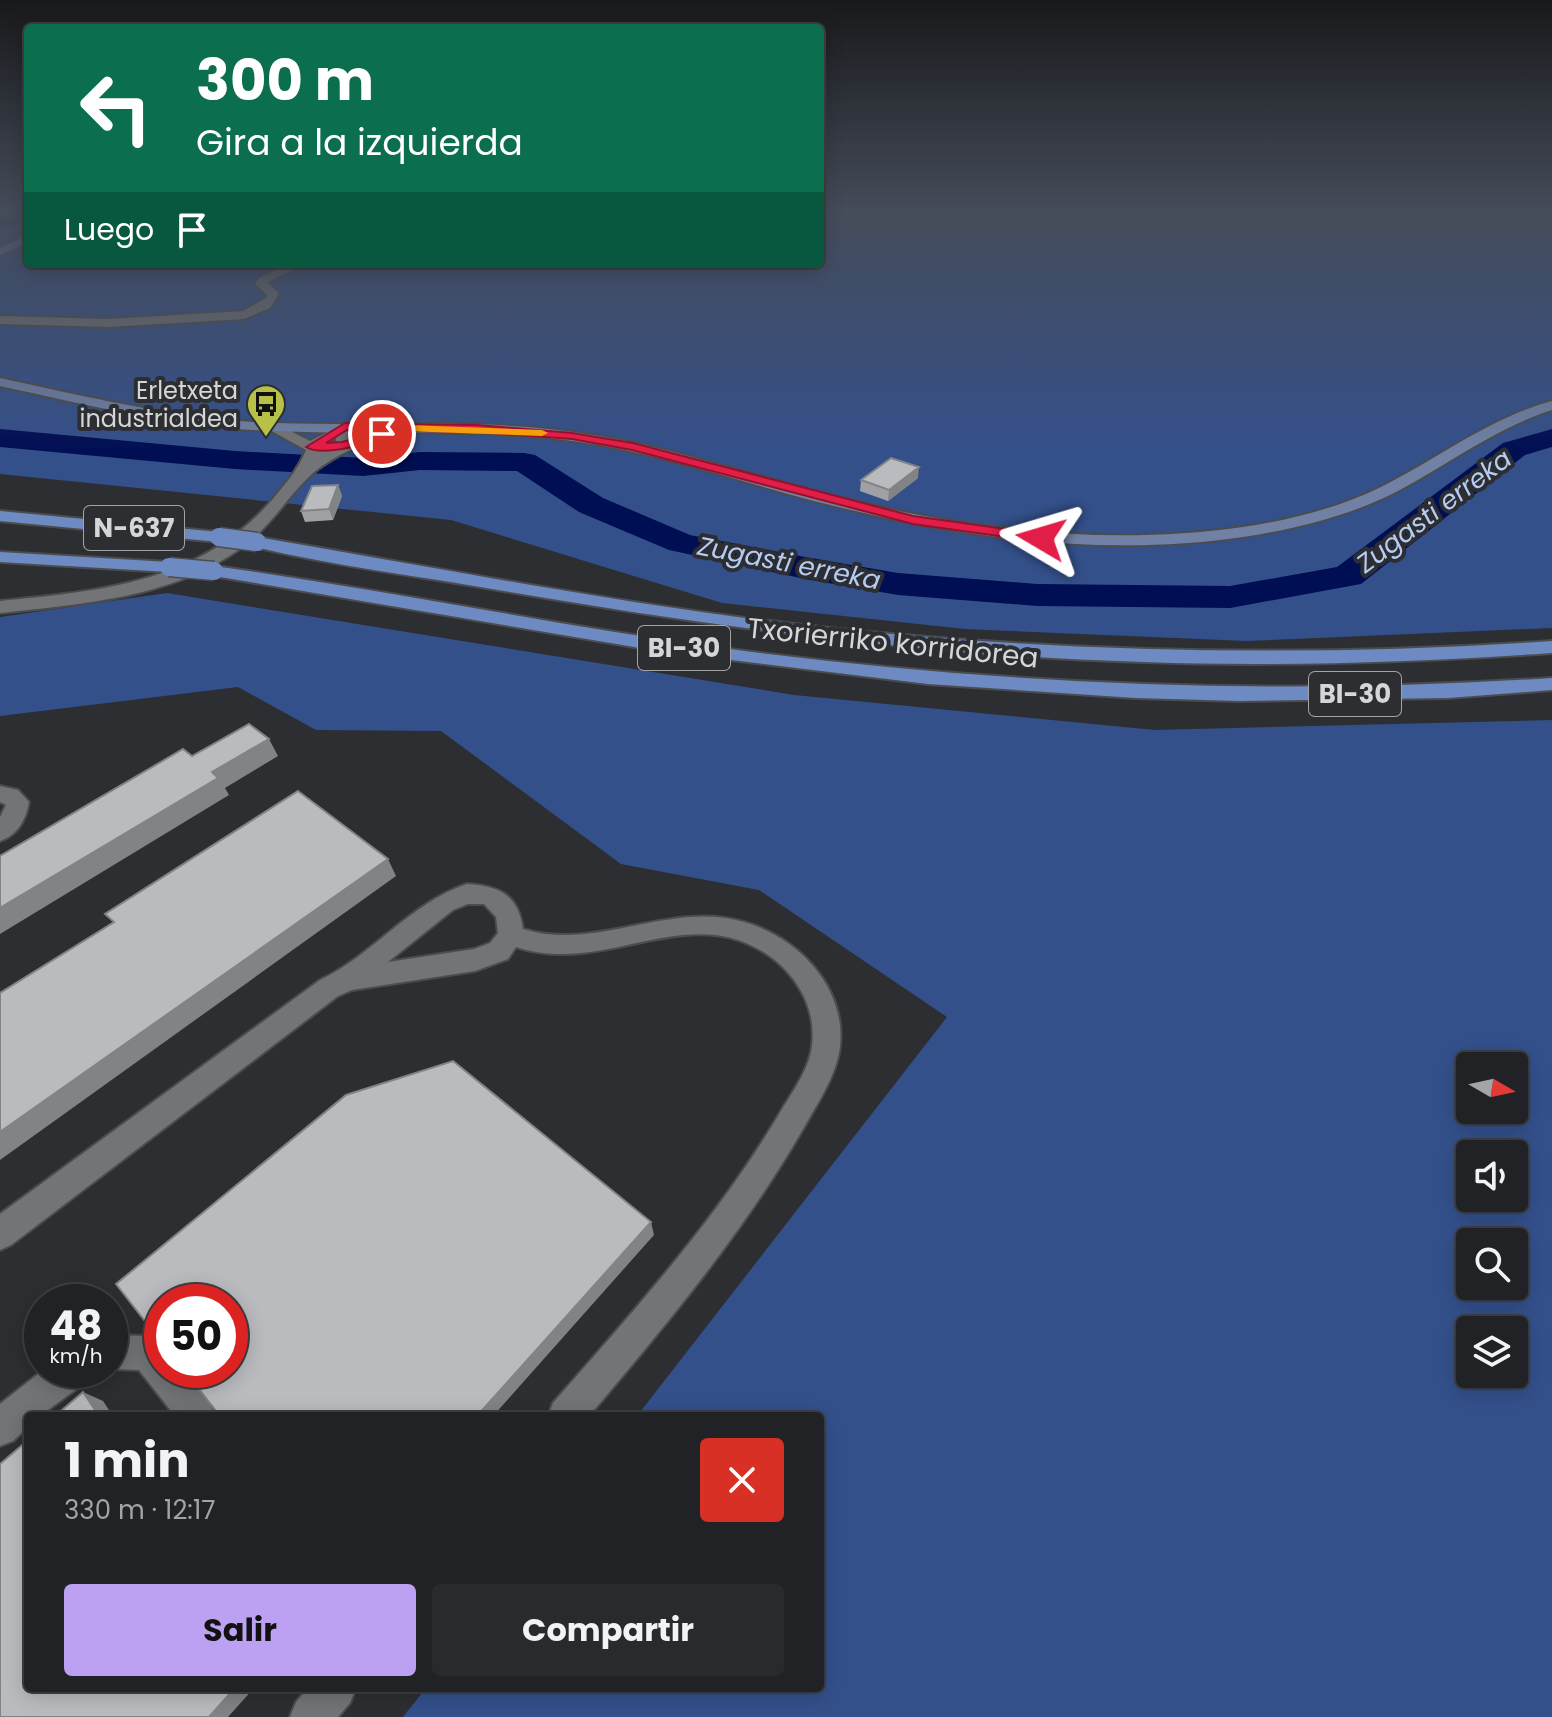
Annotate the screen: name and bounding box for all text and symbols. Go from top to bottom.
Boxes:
text: 300 m [196,41,374,120]
icon: left [64,56,168,160]
text: Gira a la izquierda [196,117,523,168]
text: Luego [64,208,154,251]
icon: arrive [170,208,214,252]
place label: Erletxeta industrialdea [80,374,238,435]
bus stop icon: Erletxeta industrialdea [245,383,287,438]
pin [348,400,416,468]
icon: arrive [360,412,404,456]
water label: Zugasti erreka [1348,441,1519,582]
position arrow [999,496,1083,580]
road number: N-637 [84,506,184,550]
water label: Zugasti erreka [693,527,884,598]
street label: Txorierriko korridorea [746,608,1040,678]
road number: BI-30 [638,626,730,670]
road number: BI-30 [1309,672,1401,716]
north arrow [1456,1052,1528,1124]
map controls [1456,1052,1528,1388]
button: sound [1456,1140,1528,1212]
button: search [1456,1228,1528,1300]
speed limit sign: 50 [144,1284,248,1388]
text: 48 [49,1298,102,1354]
button: layers [1456,1316,1528,1388]
text: km/h [49,1342,103,1370]
text: 1 min [64,1427,190,1494]
button: close [700,1438,784,1522]
text: 330 m · 12:17 [64,1492,215,1528]
button: Salir [64,1584,416,1676]
button: Compartir [432,1584,784,1676]

